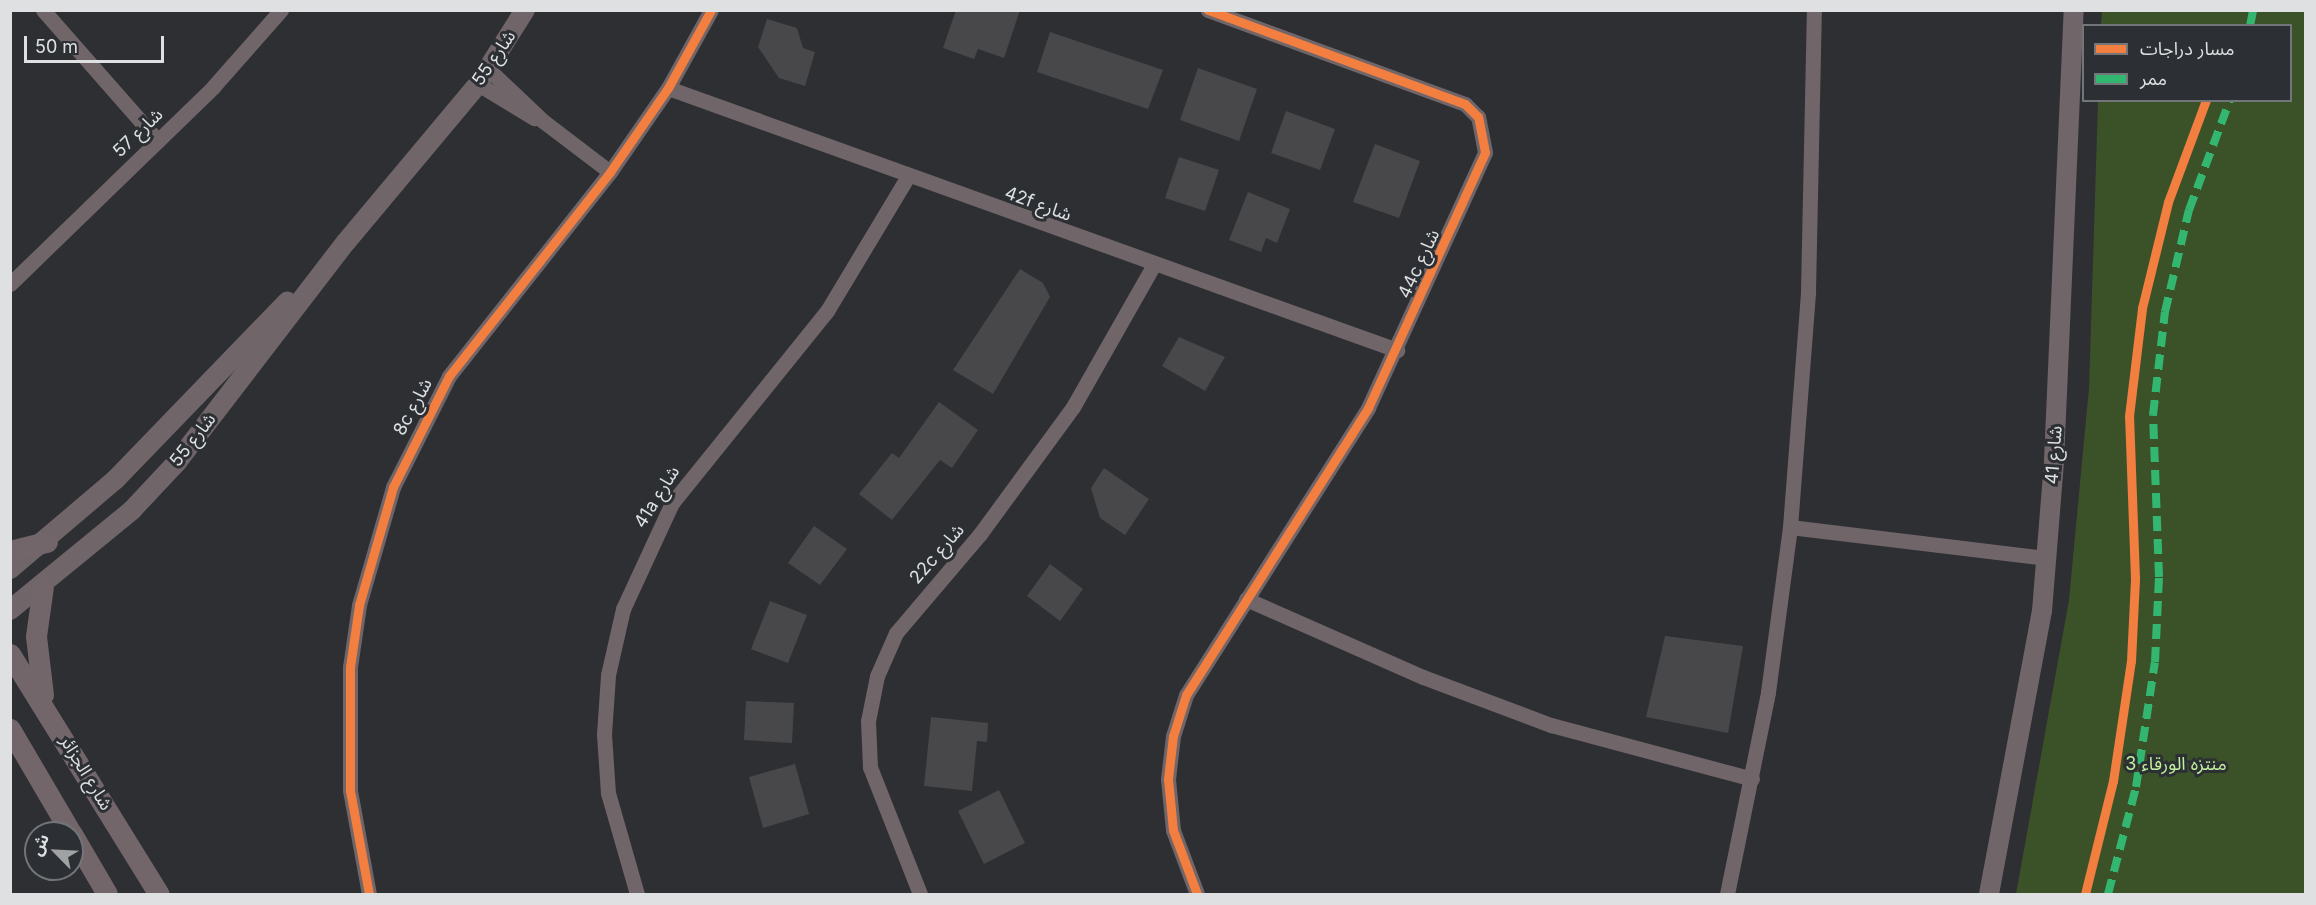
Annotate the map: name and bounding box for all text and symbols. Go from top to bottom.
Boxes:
scale bar [27,24,166,62]
legend [2082,24,2292,102]
street label: شارع 55 [468,26,520,90]
text: 50 m [35,36,78,57]
text: مسار دراجات [2140,38,2234,59]
text: ممر [2140,68,2167,89]
street label: شارع 57 [108,104,168,162]
street label: 42f شارع [1002,182,1074,226]
street label: 44c شارع [1394,226,1444,302]
street label: 8c شارع [389,375,437,439]
street label: شارع 55 [165,409,221,471]
street label: شارع 41 [2041,425,2067,485]
street label: 41a شارع [630,462,684,532]
street label: 22c شارع [905,520,969,588]
street label: شارع الجزائر [55,732,117,814]
park label: منتزه الورقاء 3 [2125,753,2227,775]
north arrow [24,821,84,881]
text: ش [26,830,53,859]

